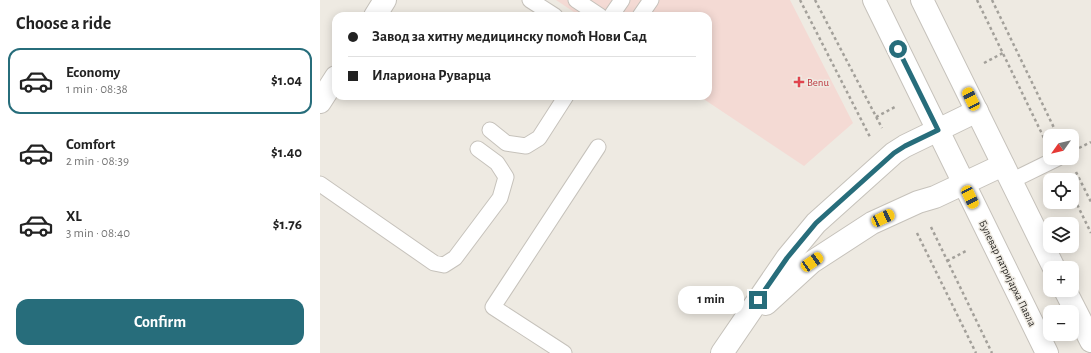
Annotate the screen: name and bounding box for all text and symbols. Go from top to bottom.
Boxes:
text: Choose a ride [16,15,111,33]
text: Завод за хитну медицинску помоћ Нови Сад [372,29,647,44]
route start [889,40,907,58]
icon: car [18,63,54,99]
text: Economy [66,65,120,80]
text: Илариона Руварца [372,68,491,83]
text: $1.04 [271,73,302,88]
marker: Benu [794,77,804,87]
place label: Benu [807,77,830,88]
text: 1 min · 08:38 [66,83,128,96]
car [960,86,982,112]
north arrow [1043,129,1079,165]
map controls [1043,129,1079,341]
icon: car [18,135,54,171]
text: Comfort [66,137,115,152]
text: $1.40 [271,145,302,160]
text: 2 min · 08:39 [66,155,129,168]
button: locate [1043,173,1079,209]
car [959,184,981,210]
icon: car [18,207,54,243]
car [870,207,896,229]
text: XL [66,209,82,224]
text: $1.76 [273,217,302,232]
button: layers [1043,217,1079,253]
street label: Булевар патријарха Павла [977,218,1038,328]
text: 3 min · 08:40 [66,227,130,240]
car [799,250,825,274]
button: + [1043,261,1079,297]
callout: 1 min [678,286,744,314]
route end [749,291,767,309]
text: 1 min [697,293,725,306]
button: Confirm [16,299,304,345]
button: − [1043,305,1079,341]

